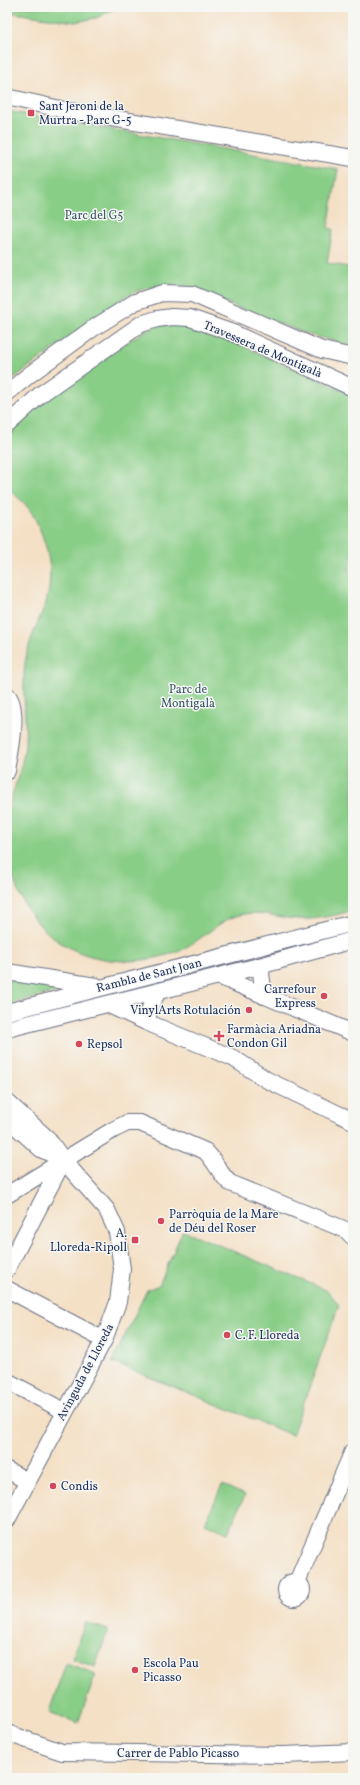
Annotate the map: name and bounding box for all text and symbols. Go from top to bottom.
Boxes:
place label: Sant Jeroni de la Murtra - Parc G-5 [39,99,132,129]
marker: Sant Jeroni de la Murtra - Parc G-5 [26,108,36,118]
park label: Parc del G5 [65,208,124,224]
street label: Travessera de Montigalà [201,318,324,382]
park label: Parc de Montigalà [161,682,215,712]
street label: Rambla de Sant Joan [95,955,204,997]
place label: Carrefour Express [264,982,316,1012]
marker: Carrefour Express [319,991,329,1001]
place label: VinylArts Rotulación [130,1003,241,1019]
marker: VinylArts Rotulación [244,1005,254,1015]
place label: Farmàcia Ariadna Condon Gil [227,1022,321,1052]
marker: Farmàcia Ariadna Condon Gil [214,1031,224,1041]
place label: Repsol [87,1037,123,1053]
marker: Repsol [74,1039,84,1049]
place label: Parròquia de la Mare de Déu del Roser [169,1207,279,1237]
marker: Parròquia de la Mare de Déu del Roser [156,1216,166,1226]
place label: A. Lloreda-Ripoll [50,1226,127,1256]
marker: A. Lloreda-Ripoll [130,1235,140,1245]
street label: Avinguda de Lloreda [53,1321,118,1424]
place label: C. F. Lloreda [235,1328,299,1344]
marker: C. F. Lloreda [222,1330,232,1340]
place label: Condis [61,1479,98,1495]
marker: Condis [48,1481,58,1491]
place label: Escola Pau Picasso [143,1656,199,1686]
marker: Escola Pau Picasso [130,1665,140,1675]
street label: Carrer de Pablo Picasso [117,1746,239,1762]

